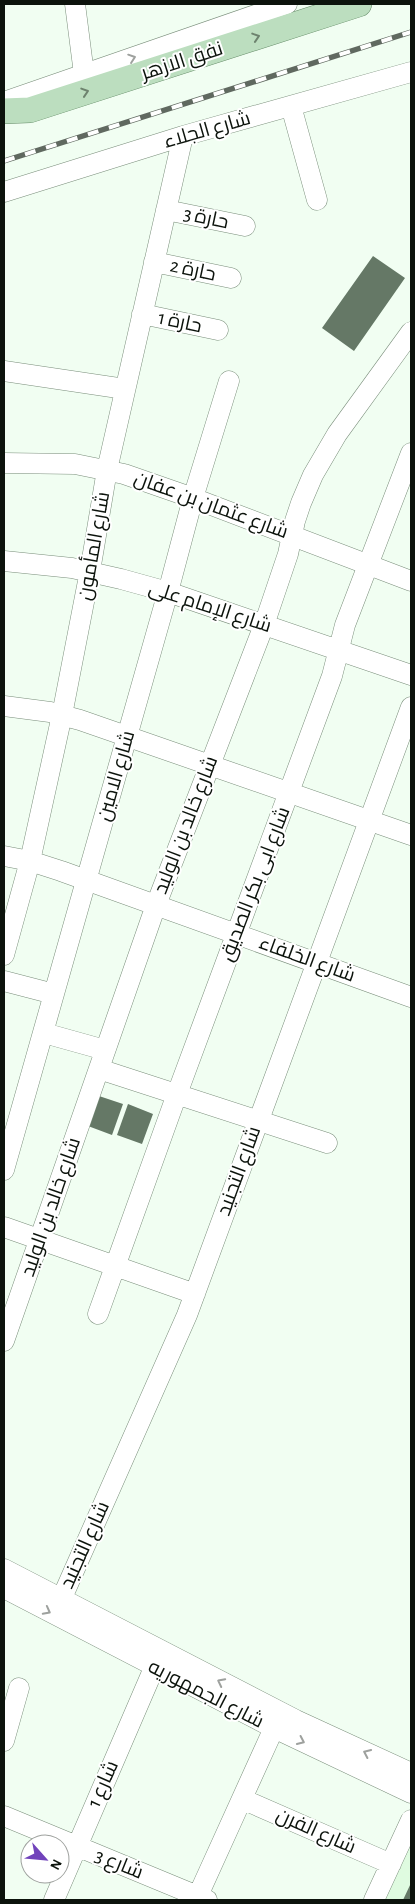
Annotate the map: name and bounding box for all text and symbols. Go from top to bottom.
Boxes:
one-way arrow [251,33,260,43]
street label: نفق الازهر [138,38,226,86]
one-way arrow [128,53,136,63]
one-way arrow [80,88,88,98]
street label: شارع الجلاء [161,108,253,155]
street label: حارة 3 [181,203,230,233]
street label: حارة 2 [168,255,218,286]
street label: حارة 1 [156,308,204,337]
street label: شارع عثمان بن عفان [130,468,291,545]
street label: شارع المأمون [72,490,116,602]
street label: شارع الإمام على [145,578,274,639]
street label: شارع الامين [94,729,141,824]
street label: شارع خالد بن الوليد [151,753,224,898]
street label: شارع ابى بكر الصديق [216,804,296,965]
street label: شارع الخلفاء [255,932,358,988]
street label: شارع التجنيد [214,1124,267,1219]
street label: شارع خالد بن الوليد [18,1135,87,1280]
street label: شارع التجنيد [57,1498,116,1593]
one-way arrow [42,1605,51,1615]
street label: شارع الجمهوريه [144,1656,267,1734]
one-way arrow [217,1678,226,1688]
one-way arrow [296,1734,305,1745]
one-way arrow [363,1748,372,1759]
street label: شارع 1 [84,1758,125,1812]
street label: شارع الفرن [272,1805,359,1860]
north arrow [20,1834,70,1884]
street label: شارع 3 [91,1845,146,1885]
text: N [47,1857,64,1872]

